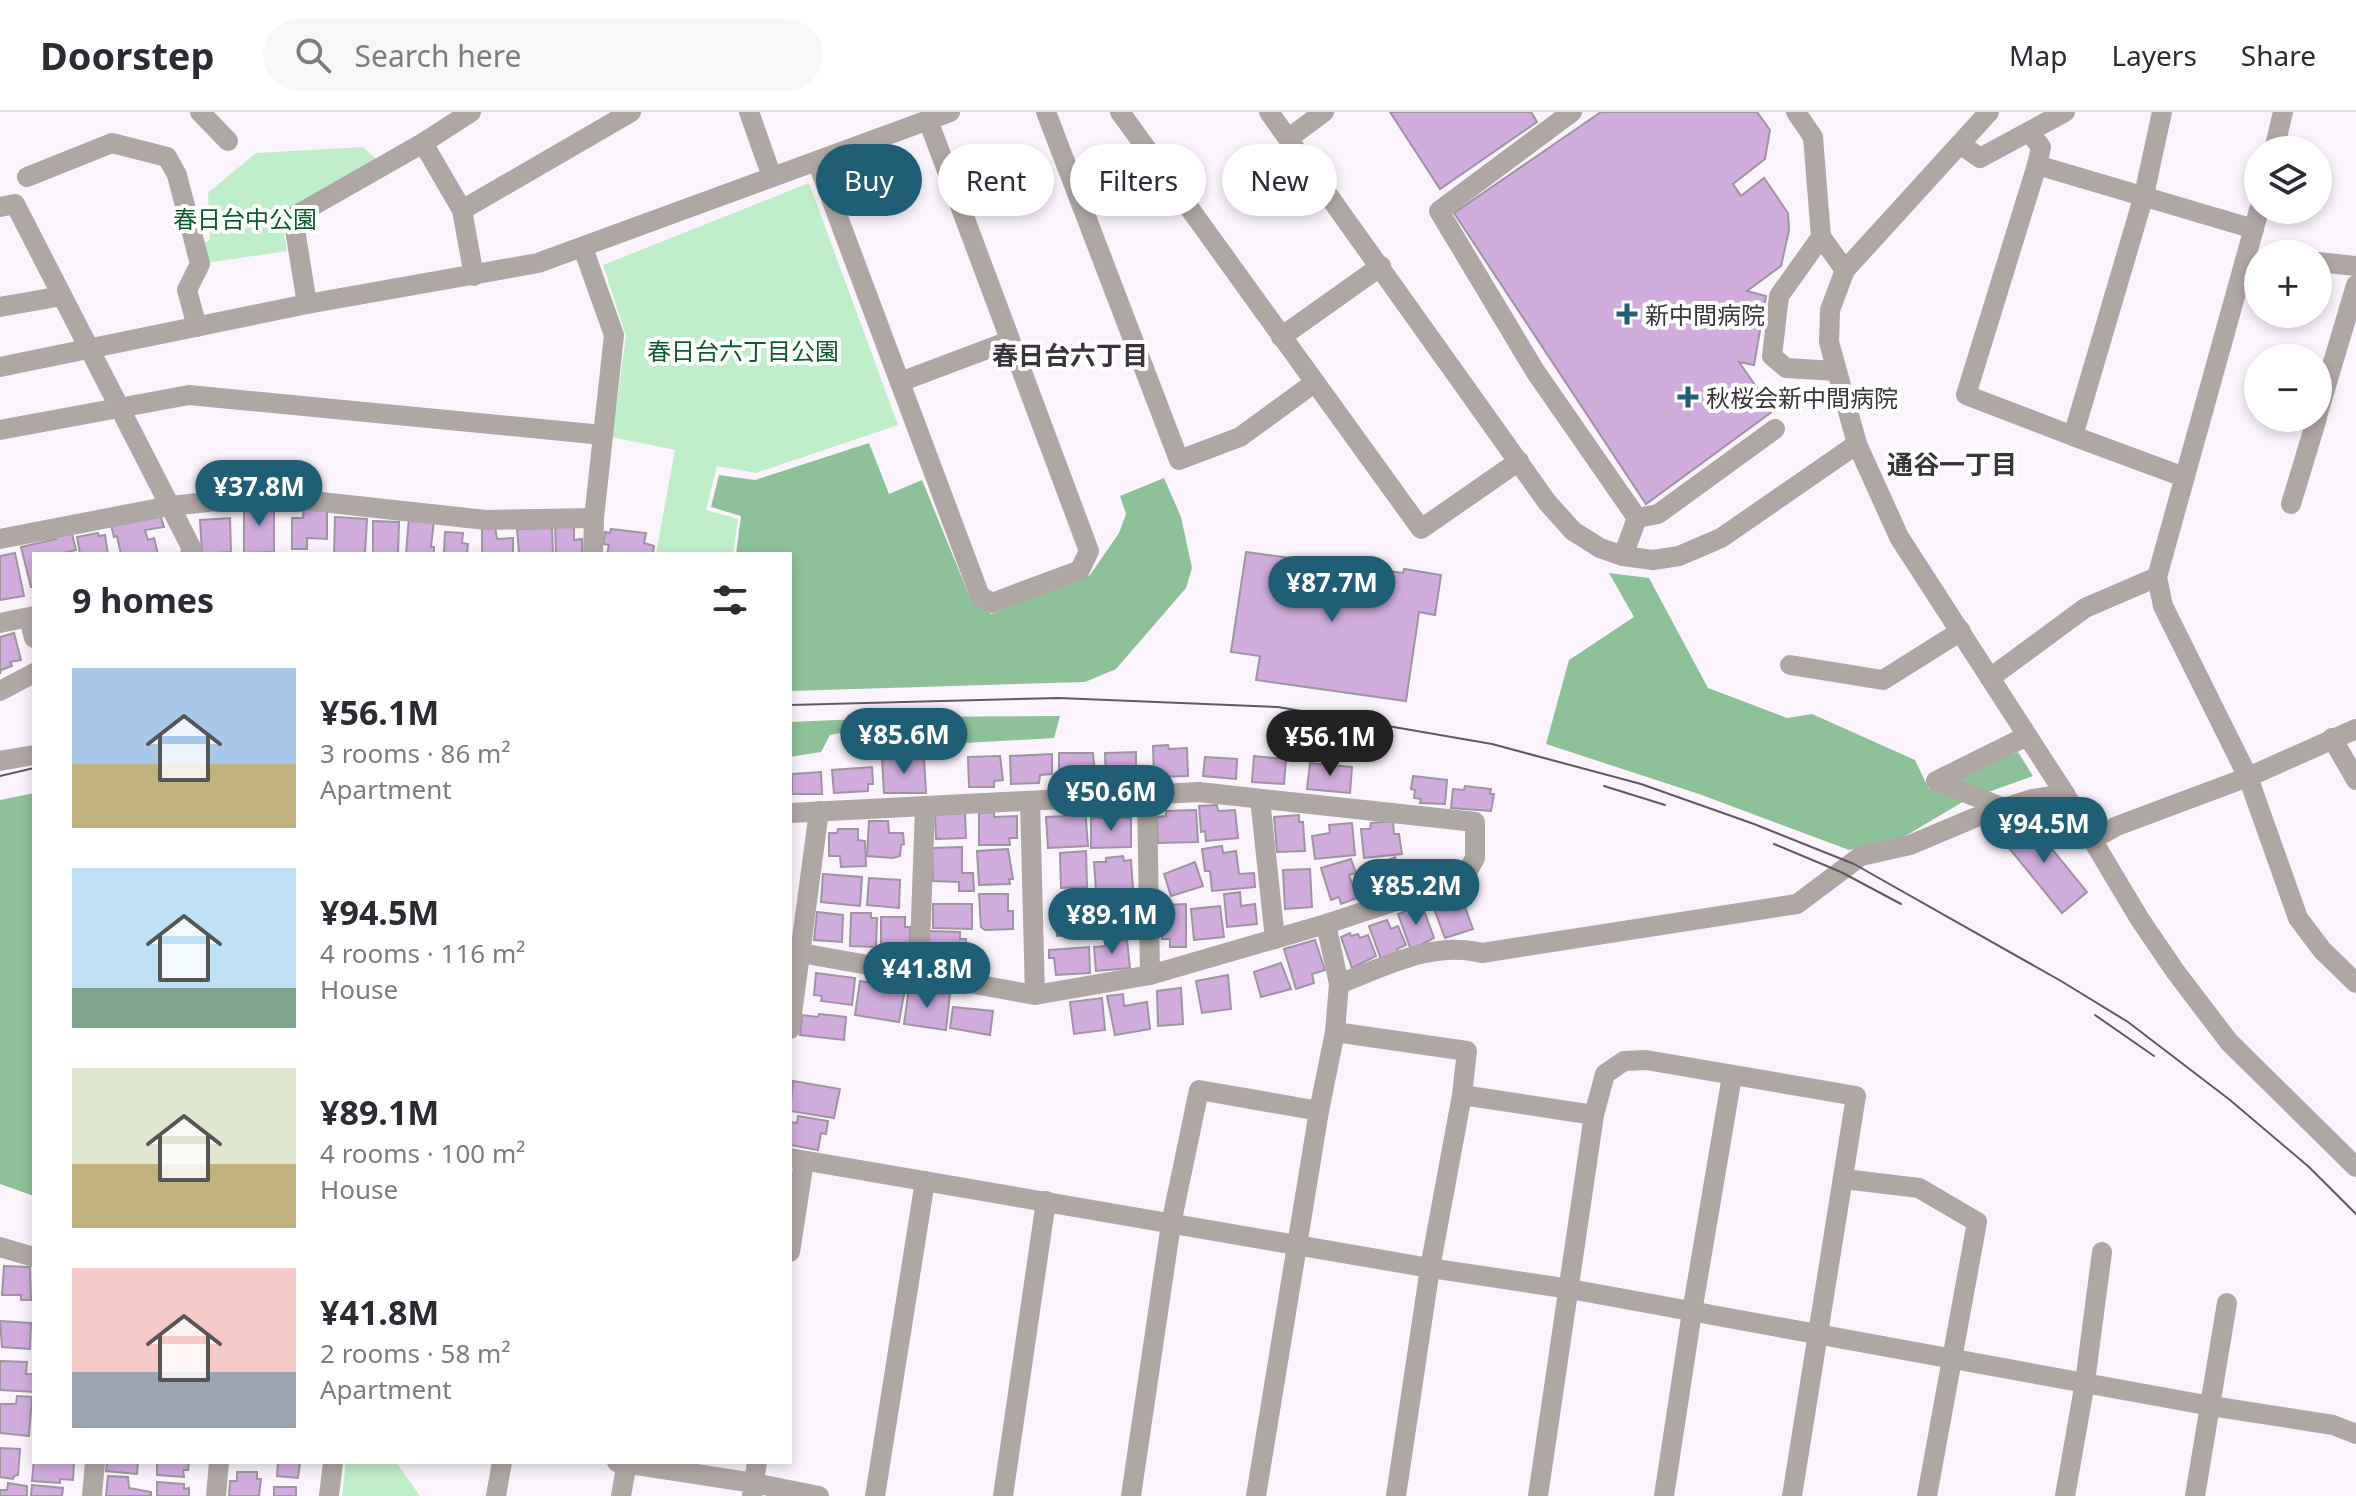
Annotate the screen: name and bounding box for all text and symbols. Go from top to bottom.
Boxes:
search box [263,19,823,91]
text: Doorstep [40,29,215,81]
icon: search [291,33,335,77]
text: Search here [355,35,522,76]
text: Map [2009,36,2067,74]
text: Layers [2111,36,2197,74]
text: Share [2241,36,2316,74]
map controls [2244,136,2332,432]
button: layers [2244,136,2332,224]
chip: Buy [816,144,922,216]
chip: Rent [938,144,1054,216]
chip: Filters [1070,144,1206,216]
chip: New [1222,144,1337,216]
park label: 春日台中公園 [173,202,317,235]
button: + [2244,240,2332,328]
place label: 新中間病院 [1645,298,1765,331]
marker: 新中間病院 [1616,303,1638,325]
park label: 春日台六丁目公園 [647,334,839,367]
district label: 春日台六丁目 [992,337,1148,373]
button: − [2244,344,2332,432]
place label: 秋桜会新中間病院 [1706,381,1898,414]
marker: 秋桜会新中間病院 [1677,386,1699,408]
district label: 通谷一丁目 [1887,446,2017,482]
pin: ¥37.8M [194,460,324,528]
text: ¥37.8M [213,468,305,504]
pin: ¥87.7M [1267,556,1397,624]
text: ¥87.7M [1286,564,1378,600]
text: 9 homes [72,577,214,623]
icon: filters [708,578,752,622]
text: ¥56.1M [320,689,439,735]
icon: home [136,700,232,796]
pin: ¥85.6M [839,708,969,776]
pin: ¥56.1M [1265,710,1395,778]
text: ¥85.6M [858,716,950,752]
text: ¥56.1M [1284,718,1376,754]
text: 3 rooms · 86 m² [320,735,510,771]
pin: ¥50.6M [1046,765,1176,833]
text: Apartment [320,771,452,807]
text: ¥50.6M [1065,773,1157,809]
pin: ¥94.5M [1979,797,2109,865]
text: ¥94.5M [1998,805,2090,841]
pin: ¥85.2M [1351,859,1481,927]
text: ¥85.2M [1370,867,1462,903]
pin: ¥89.1M [1047,888,1177,956]
text: ¥94.5M [320,889,439,935]
text: ¥89.1M [1066,896,1158,932]
icon: home [136,900,232,996]
text: 4 rooms · 116 m² [320,935,525,971]
pin: ¥41.8M [862,942,992,1010]
text: ¥41.8M [881,950,973,986]
text: House [320,971,398,1007]
text: ¥89.1M [320,1089,439,1135]
icon: home [136,1100,232,1196]
text: 4 rooms · 100 m² [320,1135,525,1171]
text: House [320,1171,398,1207]
text: ¥41.8M [320,1289,439,1335]
icon: home [136,1300,232,1396]
text: 2 rooms · 58 m² [320,1335,510,1371]
text: Apartment [320,1371,452,1407]

